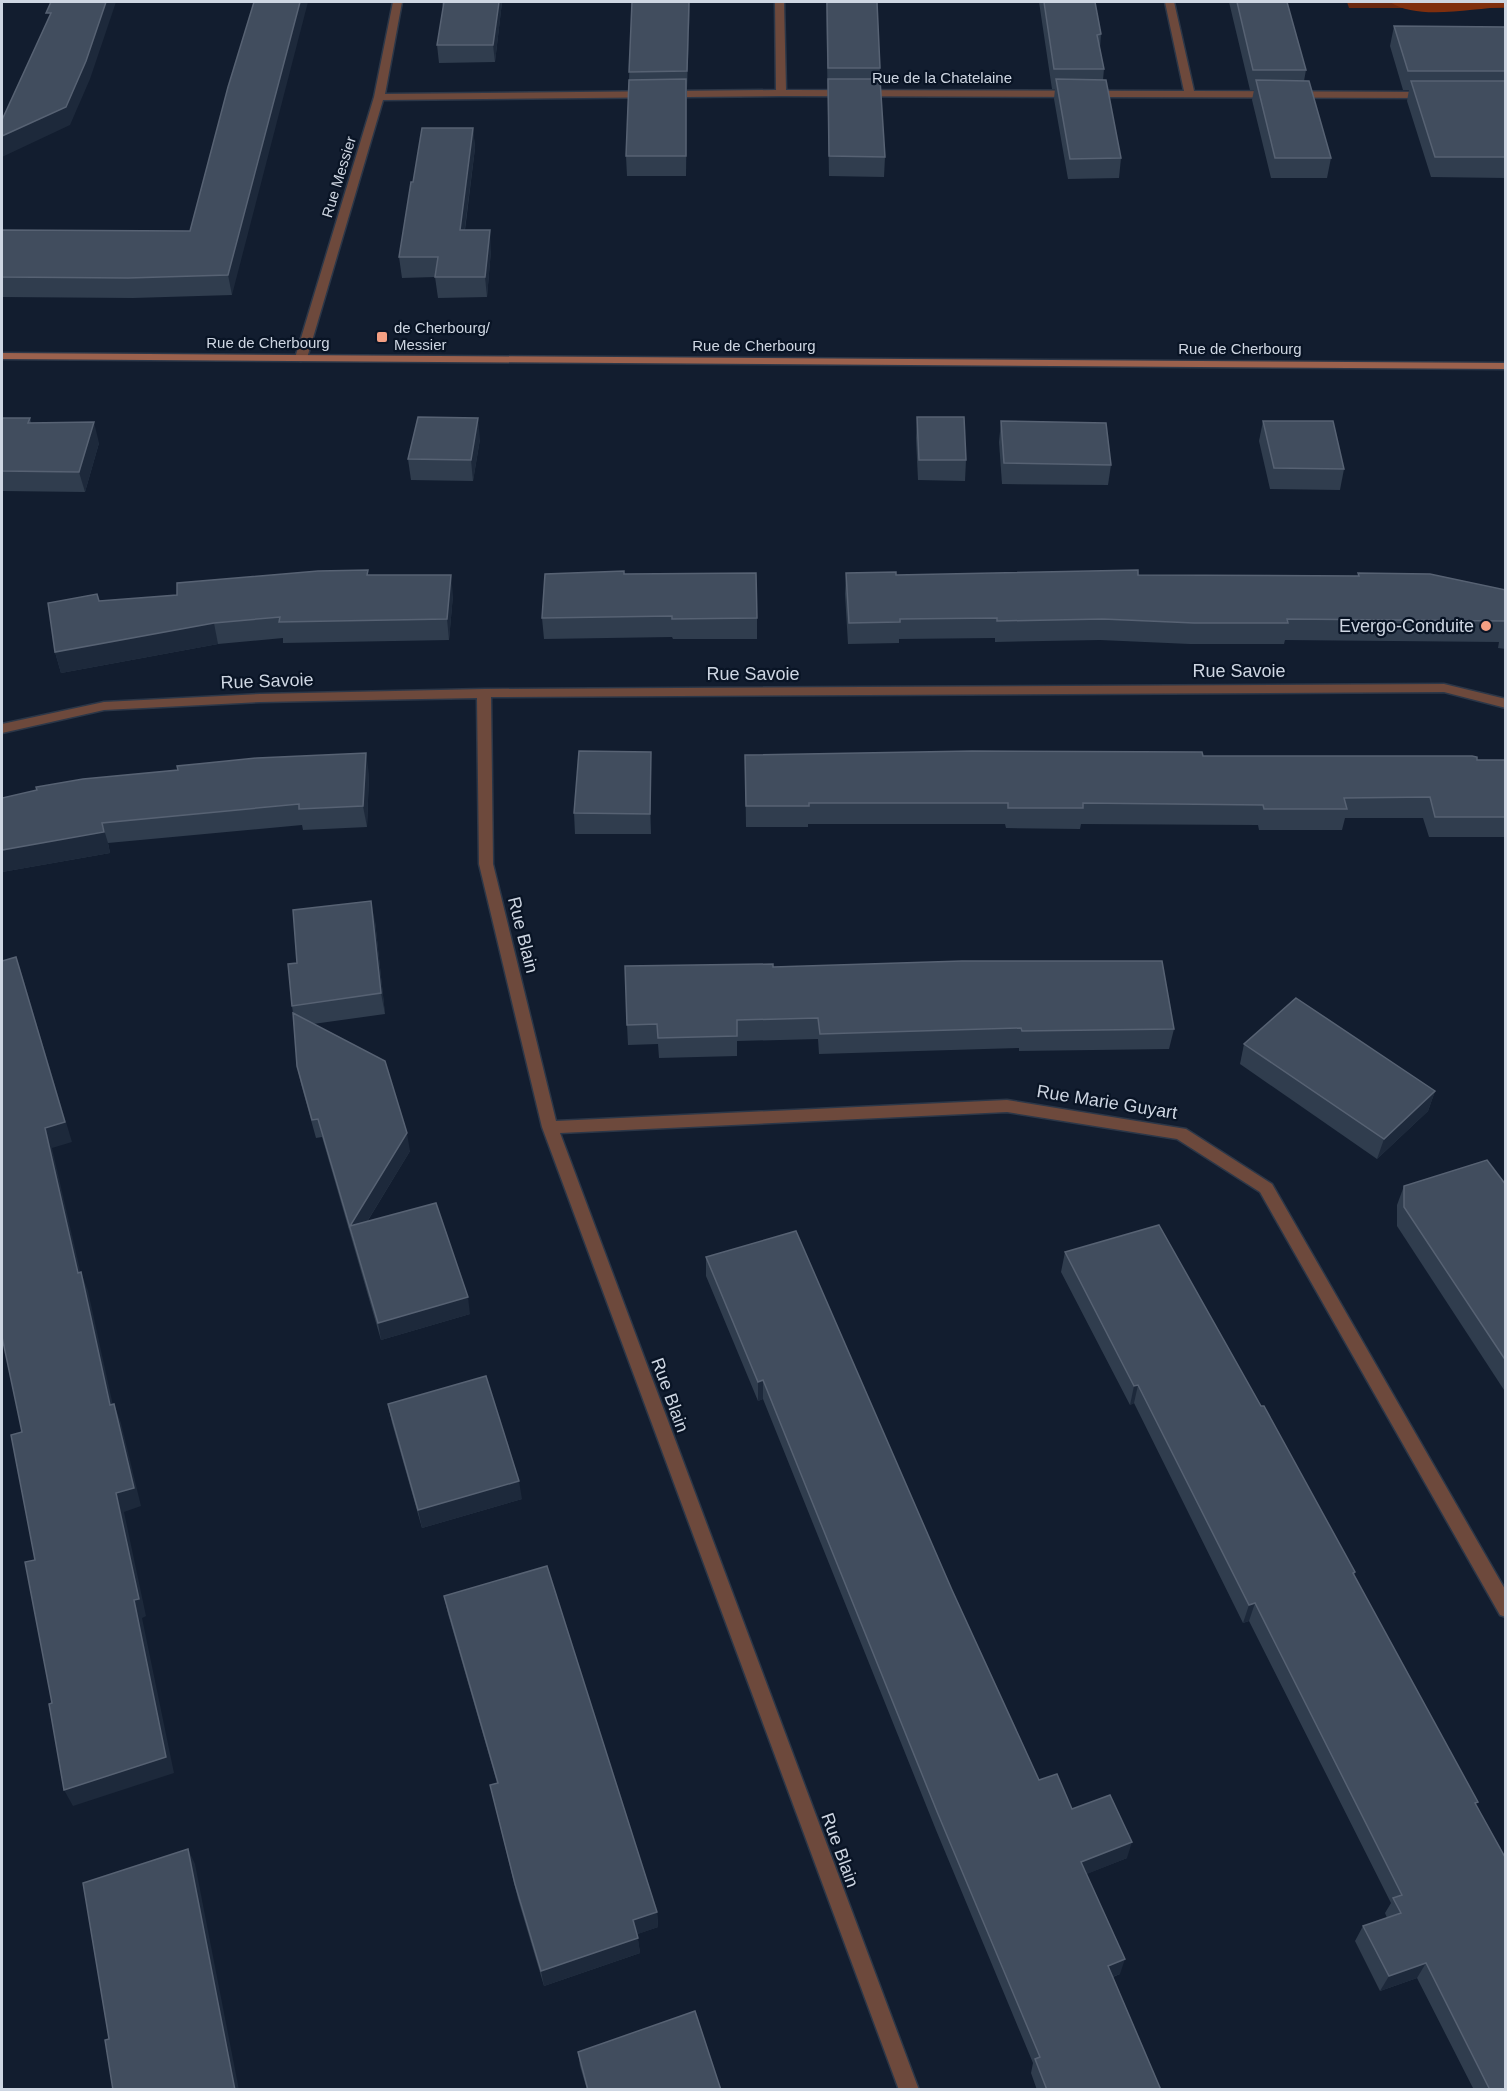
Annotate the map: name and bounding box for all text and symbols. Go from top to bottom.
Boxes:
street label: Rue de la Chatelaine [872,69,1012,86]
street label: Rue Messier [318,134,359,220]
place label: de Cherbourg/ Messier [394,319,491,353]
marker: de Cherbourg/ Messier [375,330,389,344]
street label: Rue de Cherbourg [206,334,330,351]
street label: Rue de Cherbourg [692,337,816,354]
street label: Rue de Cherbourg [1178,340,1302,357]
place label: Evergo-Conduite [1339,616,1474,636]
marker: Evergo-Conduite [1479,619,1493,633]
street label: Rue Savoie [1192,661,1286,681]
street label: Rue Savoie [706,664,800,684]
street label: Rue Savoie [220,669,314,693]
street label: Rue Blain [504,895,542,975]
street label: Rue Marie Guyart [1035,1081,1179,1123]
street label: Rue Blain [647,1355,693,1435]
street label: Rue Blain [817,1810,863,1890]

